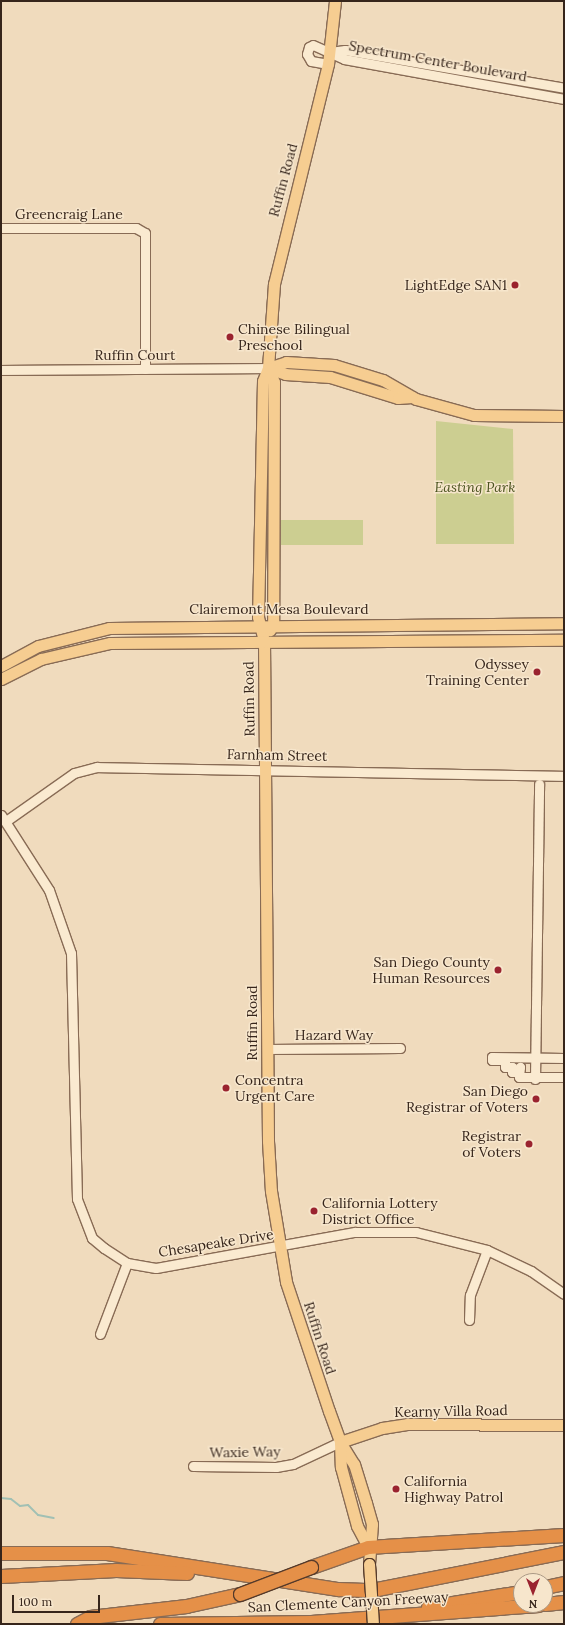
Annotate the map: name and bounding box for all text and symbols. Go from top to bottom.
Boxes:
street label: Spectrum Center Boulevard [348,37,528,85]
street label: Ruffin Road [265,141,301,219]
street label: Greencraig Lane [15,206,123,222]
place label: LightEdge SAN1 [405,277,507,293]
marker: LightEdge SAN1 [510,280,520,290]
place label: Chinese Bilingual Preschool [238,321,350,354]
marker: Chinese Bilingual Preschool [225,332,235,342]
street label: Ruffin Court [95,347,175,363]
park label: Easting Park [435,479,515,495]
street label: Clairemont Mesa Boulevard [189,601,369,617]
place label: Odyssey Training Center [426,656,529,688]
street label: Ruffin Road [240,661,258,737]
marker: Odyssey Training Center [532,667,542,677]
street label: Farnham Street [227,746,327,764]
place label: San Diego County Human Resources [372,954,490,986]
marker: San Diego County Human Resources [493,965,503,975]
street label: Ruffin Road [244,985,260,1061]
street label: Hazard Way [295,1027,373,1043]
place label: Concentra Urgent Care [235,1072,315,1104]
marker: Concentra Urgent Care [220,1082,232,1094]
place label: San Diego Registrar of Voters [406,1083,528,1116]
marker: San Diego Registrar of Voters [531,1094,541,1104]
place label: Registrar of Voters [462,1128,521,1160]
marker: Registrar of Voters [524,1139,534,1149]
place label: California Lottery District Office [322,1195,438,1228]
marker: California Lottery District Office [309,1206,319,1216]
street label: Chesapeake Drive [157,1226,275,1260]
street label: Ruffin Road [300,1300,340,1376]
street label: Kearny Villa Road [394,1402,508,1420]
street label: Waxie Way [209,1443,281,1461]
place label: California Highway Patrol [404,1473,503,1506]
marker: California Highway Patrol [391,1484,401,1494]
north arrow [513,1573,553,1613]
scale bar [14,1587,102,1613]
street label: San Clemente Canyon Freeway [247,1588,449,1616]
text: 100 m [19,1594,52,1609]
text: N [529,1597,537,1611]

